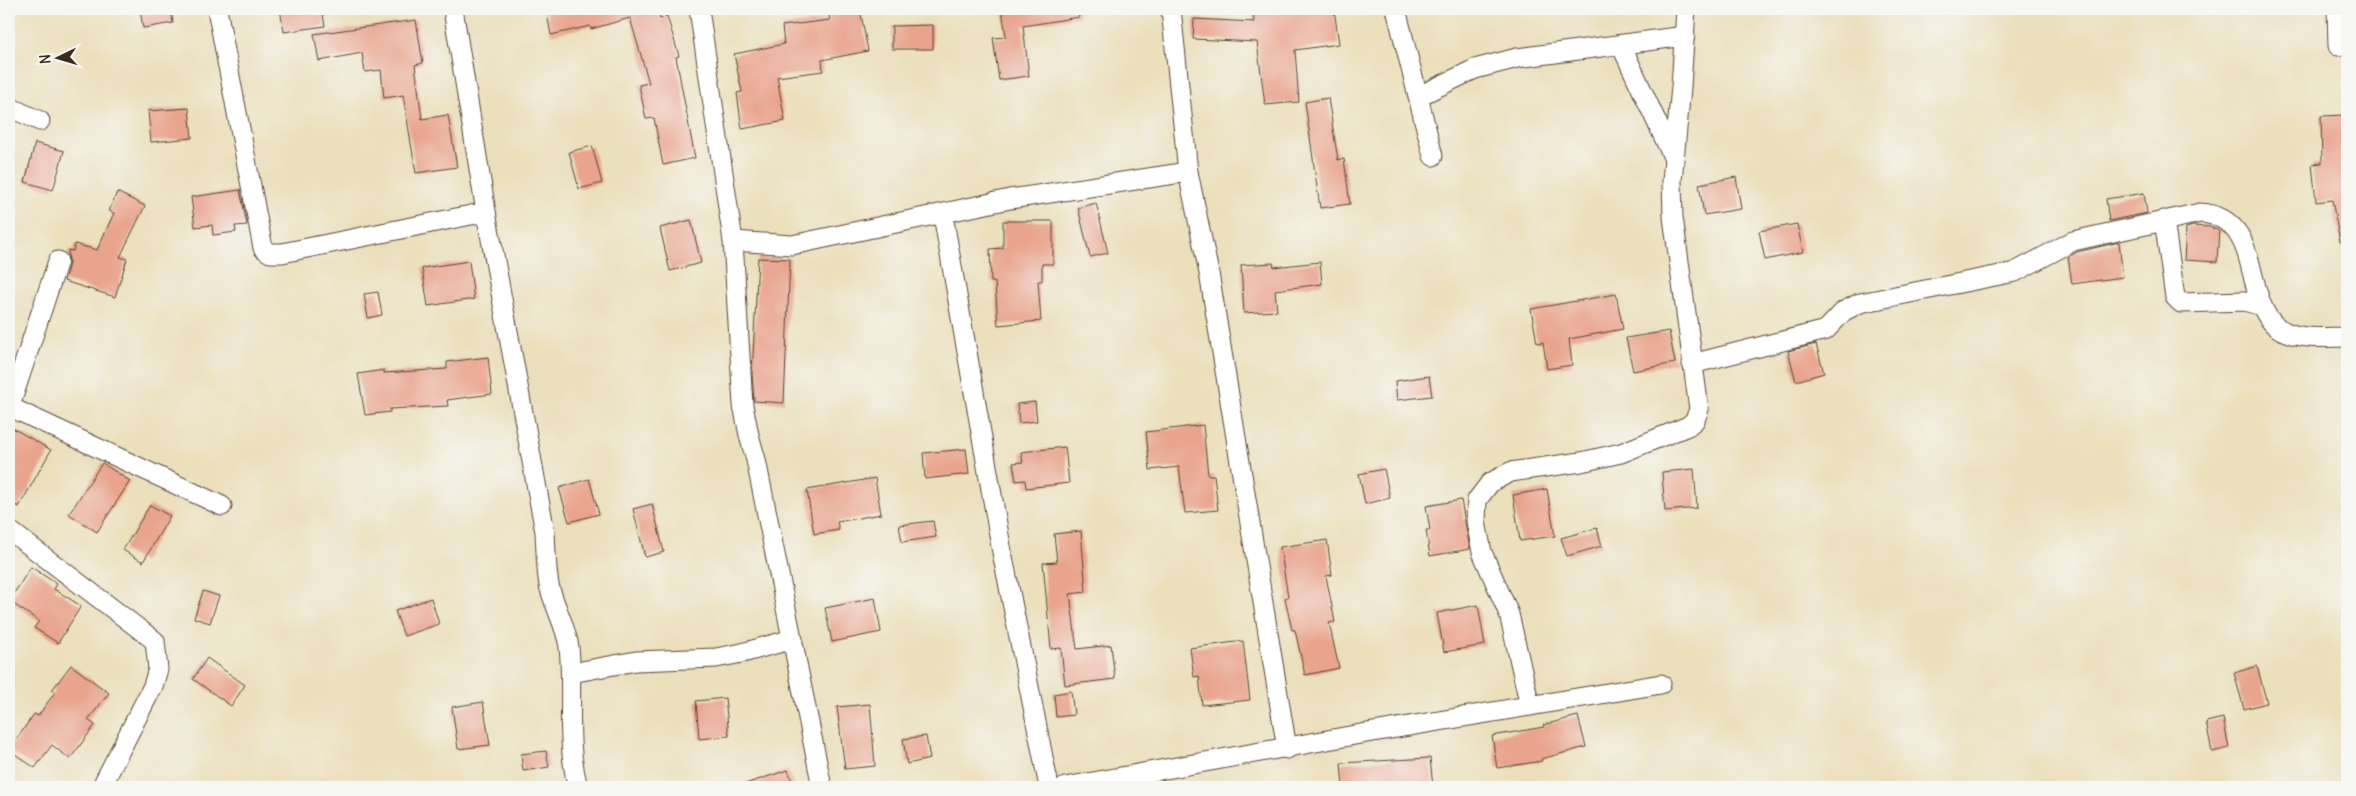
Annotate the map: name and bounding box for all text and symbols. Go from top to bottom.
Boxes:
north arrow [32,32,82,82]
text: N [36,54,54,65]

